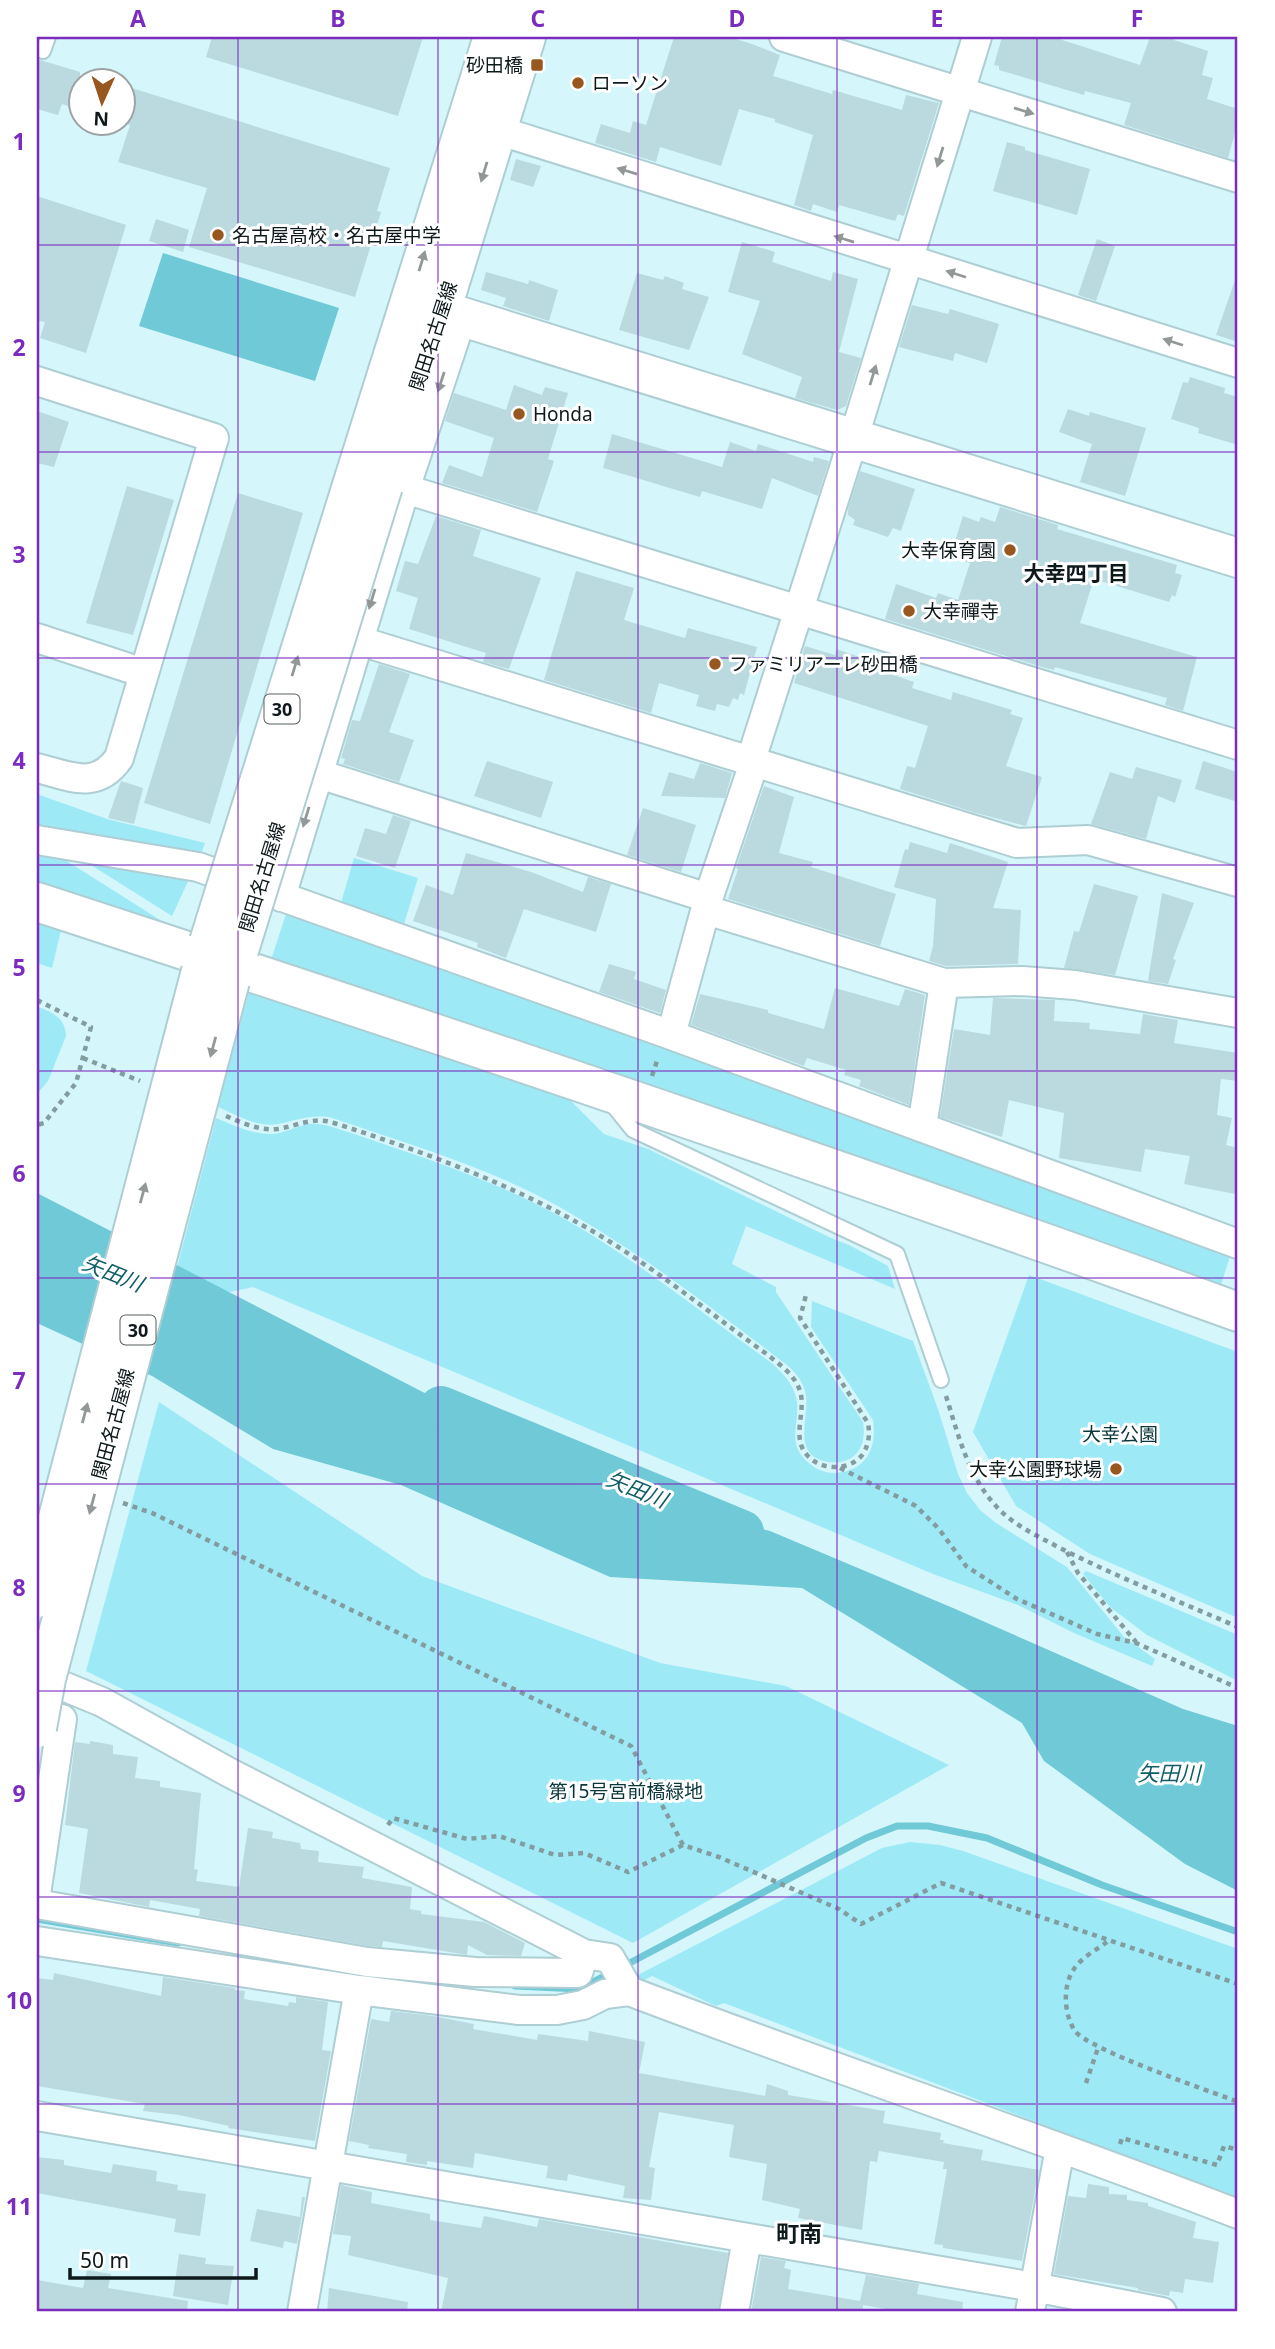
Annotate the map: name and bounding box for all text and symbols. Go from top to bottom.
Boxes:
text: A [130,2,146,34]
text: B [330,2,346,34]
text: C [531,2,546,34]
text: D [729,2,745,34]
text: E [931,2,943,34]
text: F [1131,2,1143,34]
place label: 砂田橋 [466,52,523,78]
marker: 砂田橋 [529,57,545,73]
north arrow [66,66,136,136]
place label: ローソン [592,70,668,96]
marker: ローソン [570,75,586,91]
text: N [93,106,110,132]
one-way arrow [1014,107,1035,117]
text: 1 [12,125,26,157]
one-way arrow [934,146,944,167]
one-way arrow [478,162,488,183]
one-way arrow [616,165,637,175]
place label: 名古屋高校・名古屋中学 [232,222,441,248]
marker: 名古屋高校・名古屋中学 [210,227,226,243]
one-way arrow [834,233,855,243]
one-way arrow [417,251,427,272]
one-way arrow [946,268,967,279]
street label: 関田名古屋線 [403,278,463,394]
text: 2 [12,331,26,363]
one-way arrow [1162,337,1183,347]
one-way arrow [869,364,879,385]
one-way arrow [435,372,446,393]
place label: Honda [533,401,593,427]
marker: Honda [511,406,527,422]
place label: 大幸保育園 [901,537,996,563]
text: 3 [12,538,26,570]
marker: 大幸保育園 [1002,542,1018,558]
district label: 大幸四丁目 [1024,559,1129,587]
one-way arrow [367,589,377,610]
place label: 大幸禪寺 [923,598,999,624]
marker: 大幸禪寺 [901,603,917,619]
place label: ファミリアーレ砂田橋 [729,651,918,677]
one-way arrow [291,656,301,677]
marker: ファミリアーレ砂田橋 [707,656,723,672]
road number: 30 [264,694,300,724]
text: 4 [12,744,26,776]
one-way arrow [300,806,311,827]
street label: 関田名古屋線 [233,819,291,935]
text: 5 [12,951,26,983]
one-way arrow [207,1036,218,1058]
text: 6 [12,1157,26,1189]
one-way arrow [138,1182,149,1204]
water label: 矢田川 [79,1248,149,1299]
road number: 30 [120,1316,156,1344]
text: 7 [12,1364,26,1396]
street label: 関田名古屋線 [86,1366,140,1482]
one-way arrow [80,1402,91,1424]
park label: 大幸公園 [1082,1421,1158,1447]
place label: 大幸公園野球場 [969,1456,1102,1482]
marker: 大幸公園野球場 [1108,1461,1124,1477]
water label: 矢田川 [603,1464,673,1515]
one-way arrow [86,1493,97,1515]
text: 8 [12,1571,26,1603]
water label: 矢田川 [1138,1759,1202,1787]
text: 9 [12,1777,26,1809]
park label: 第15号宮前橋緑地 [549,1778,703,1804]
text: 10 [6,1984,32,2016]
text: 11 [6,2190,32,2222]
district label: 町南 [776,2217,822,2249]
scale bar [70,2237,256,2281]
text: 50 m [80,2246,129,2274]

